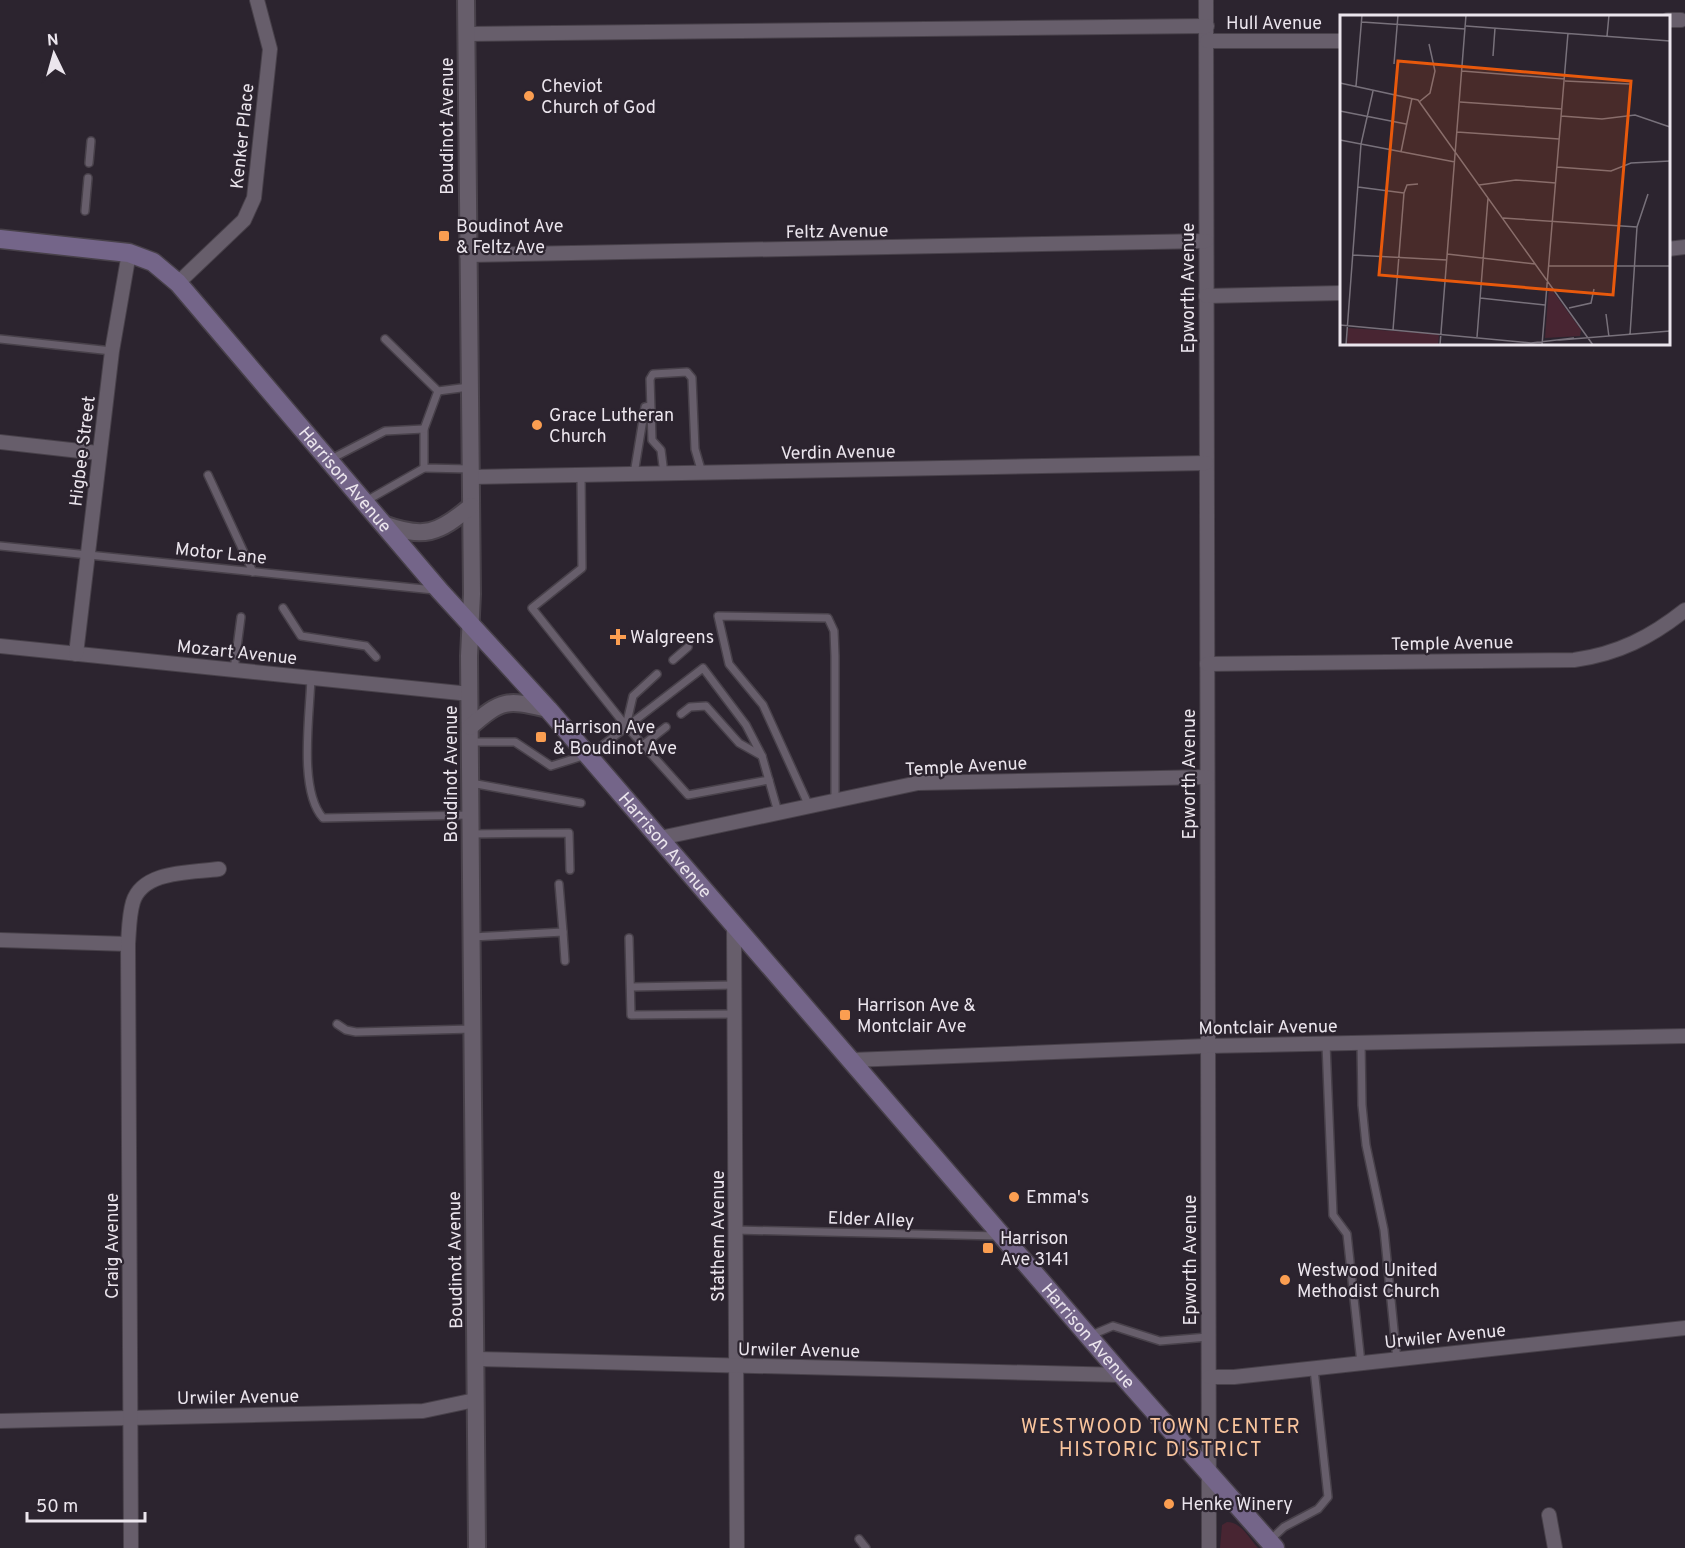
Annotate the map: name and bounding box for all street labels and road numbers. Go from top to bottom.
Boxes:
street label: Hull Avenue [1226,13,1322,36]
street label: Boudinot Avenue [437,57,460,195]
street label: Kenker Place [227,82,260,190]
street label: Feltz Avenue [786,220,888,245]
street label: Epworth Avenue [1178,223,1201,353]
street label: Higbee Street [65,395,102,508]
street label: Harrison Avenue [292,423,396,538]
street label: Verdin Avenue [780,441,896,466]
street label: Motor Lane [174,538,268,571]
street label: Temple Avenue [1391,632,1513,657]
street label: Mozart Avenue [176,636,298,671]
street label: Boudinot Avenue [441,705,464,843]
street label: Epworth Avenue [1179,709,1202,839]
street label: Temple Avenue [904,753,1028,782]
street label: Harrison Avenue [612,788,716,904]
street label: Montclair Avenue [1198,1016,1338,1041]
street label: Stathem Avenue [708,1170,731,1302]
street label: Boudinot Avenue [444,1191,469,1329]
street label: Craig Avenue [102,1193,125,1299]
street label: Epworth Avenue [1180,1195,1203,1325]
street label: Elder Alley [827,1207,915,1234]
street label: Harrison Avenue [1035,1279,1139,1395]
street label: Urwiler Avenue [1383,1320,1507,1355]
street label: Urwiler Avenue [738,1339,860,1364]
street label: Urwiler Avenue [177,1386,299,1411]

